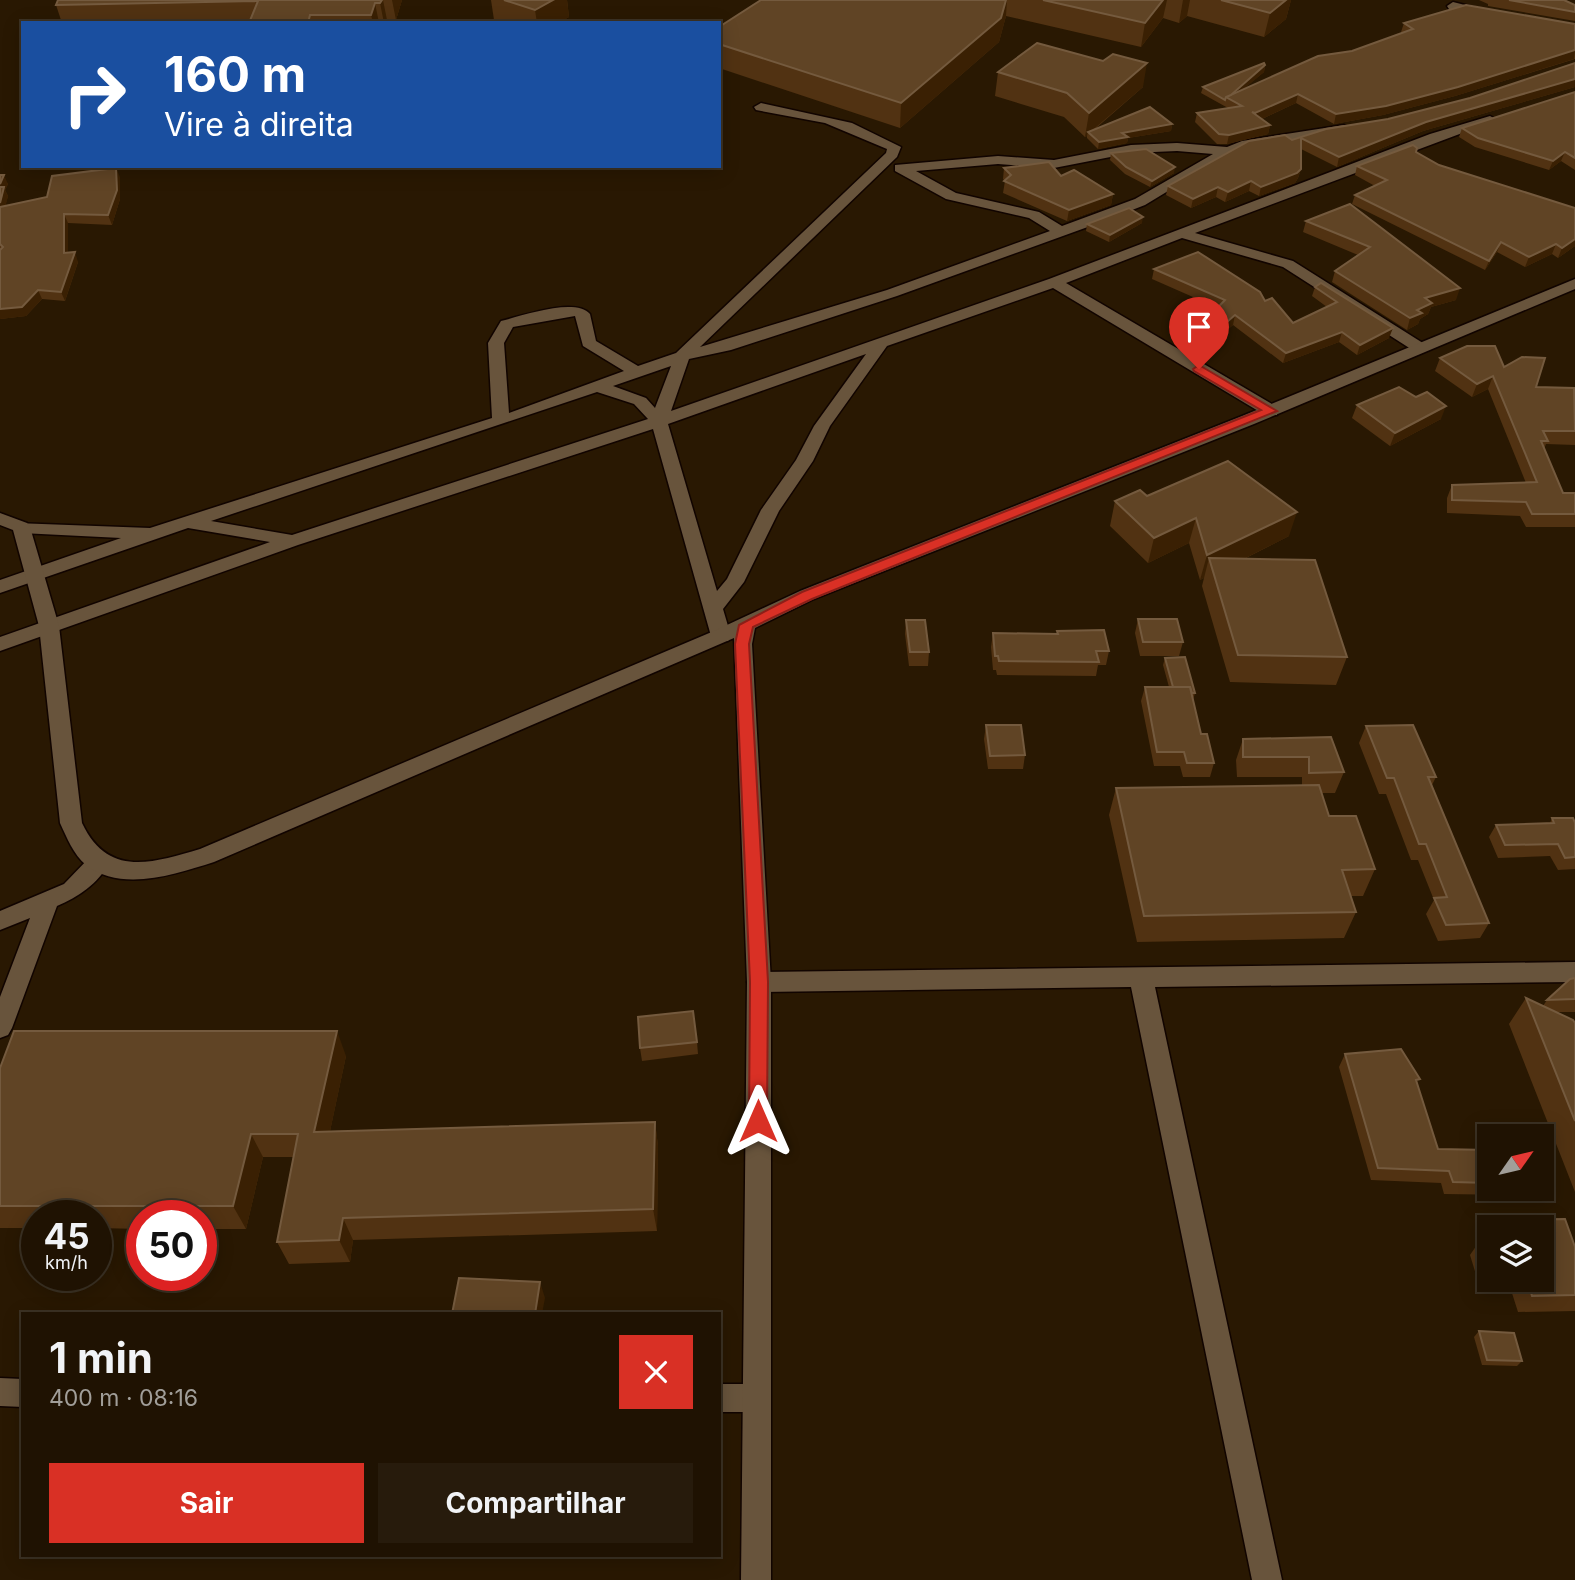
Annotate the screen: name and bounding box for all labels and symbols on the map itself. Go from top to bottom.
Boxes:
pin [1169,297,1229,369]
position arrow [721,1084,795,1158]
north arrow [1477,1124,1554,1200]
speed limit sign: 50 [126,1200,217,1291]

